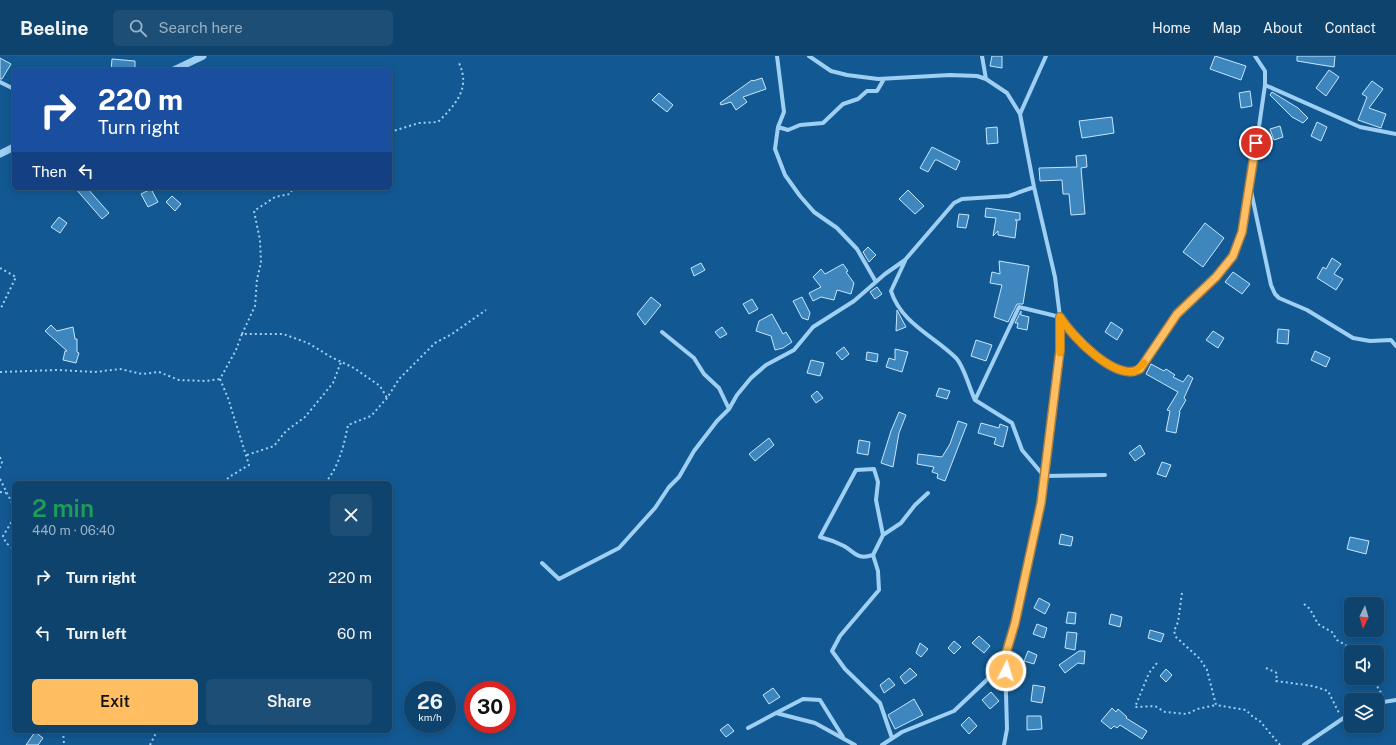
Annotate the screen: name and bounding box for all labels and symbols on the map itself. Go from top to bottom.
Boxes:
pin [1239,126,1273,160]
north arrow [1344,597,1384,637]
position arrow [985,650,1027,692]
speed limit sign: 30 [464,681,516,733]

